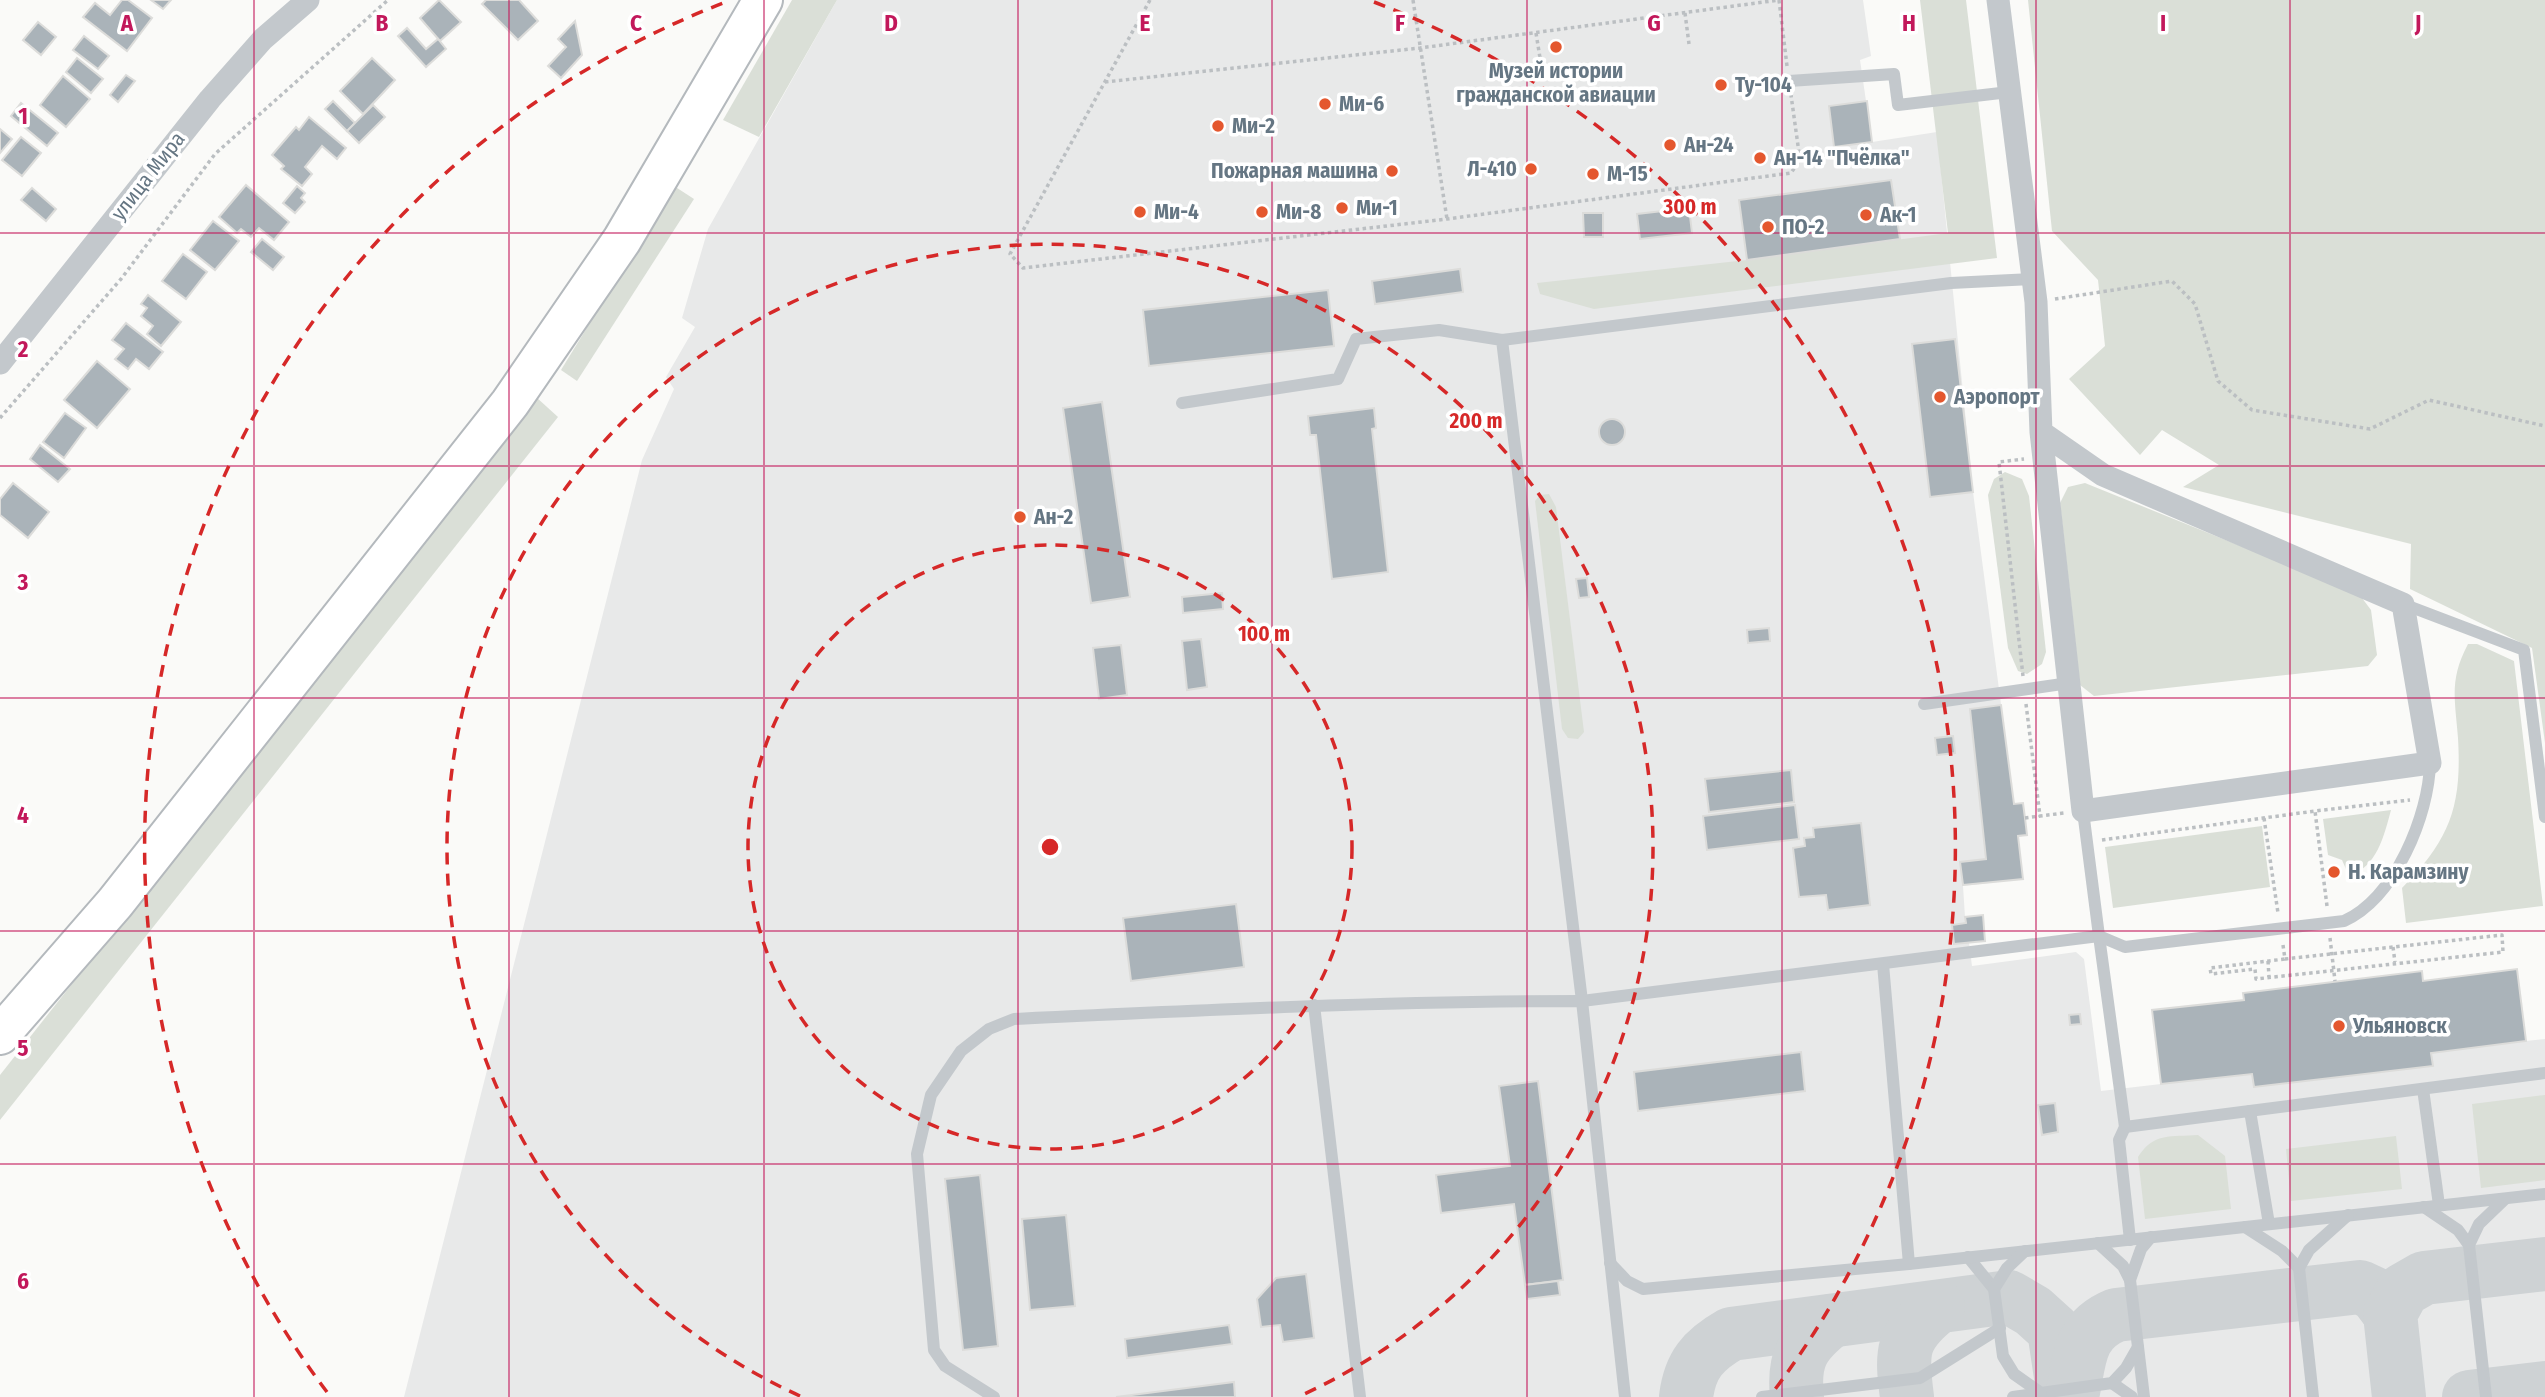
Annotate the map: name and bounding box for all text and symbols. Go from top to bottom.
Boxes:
text: A [120,9,134,37]
text: B [376,9,389,37]
text: C [630,9,642,37]
text: D [884,9,898,37]
text: E [1140,9,1151,37]
text: F [1395,9,1405,37]
text: G [1647,9,1661,37]
text: H [1902,9,1916,37]
text: I [2160,9,2166,37]
text: J [2414,9,2421,37]
marker: Музей истории гражданской авиации [1548,39,1564,55]
place label: Музей истории гражданской авиации [1456,58,1656,108]
place label: Ту-104 [1735,72,1792,98]
marker: Ту-104 [1713,77,1729,93]
place label: Ми-6 [1339,91,1384,117]
marker: Ми-6 [1317,96,1333,112]
text: 1 [18,102,28,130]
place label: Ми-2 [1232,113,1275,139]
marker: Ми-2 [1210,118,1226,134]
street label: улица Мира [105,127,191,225]
place label: Ан-24 [1683,132,1734,158]
marker: Ан-24 [1662,137,1678,153]
place label: Ан-14 "Пчёлка" [1773,145,1910,171]
marker: Ан-14 "Пчёлка" [1752,150,1768,166]
place label: Л-410 [1467,156,1517,182]
place label: Пожарная машина [1211,158,1378,184]
marker: Л-410 [1523,161,1539,177]
place label: М-15 [1607,161,1648,187]
marker: Пожарная машина [1384,163,1400,179]
marker: М-15 [1585,166,1601,182]
text: 300 m [1662,194,1717,220]
place label: Ми-1 [1356,195,1398,221]
place label: Ми-4 [1154,199,1199,225]
place label: Ми-8 [1276,199,1321,225]
marker: Ми-1 [1334,200,1350,216]
place label: Ак-1 [1879,202,1916,228]
marker: Ми-4 [1132,204,1148,220]
marker: Ми-8 [1254,204,1270,220]
marker: Ак-1 [1858,207,1874,223]
place label: ПО-2 [1782,214,1825,240]
marker: ПО-2 [1760,219,1776,235]
text: 2 [17,335,29,363]
place label: Аэропорт [1953,384,2041,410]
marker: Аэропорт [1932,389,1948,405]
text: 200 m [1448,408,1503,434]
place label: Ан-2 [1033,504,1073,530]
marker: Ан-2 [1012,509,1028,525]
text: 3 [17,568,29,596]
text: 100 m [1238,621,1290,647]
text: 4 [17,801,29,829]
centre of rings [1038,835,1062,859]
place label: Н. Карамзину [2348,859,2470,885]
marker: Н. Карамзину [2326,864,2342,880]
place label: Ульяновск [2352,1013,2447,1039]
marker: Ульяновск [2331,1018,2347,1034]
text: 5 [17,1034,29,1062]
text: 6 [17,1267,29,1295]

